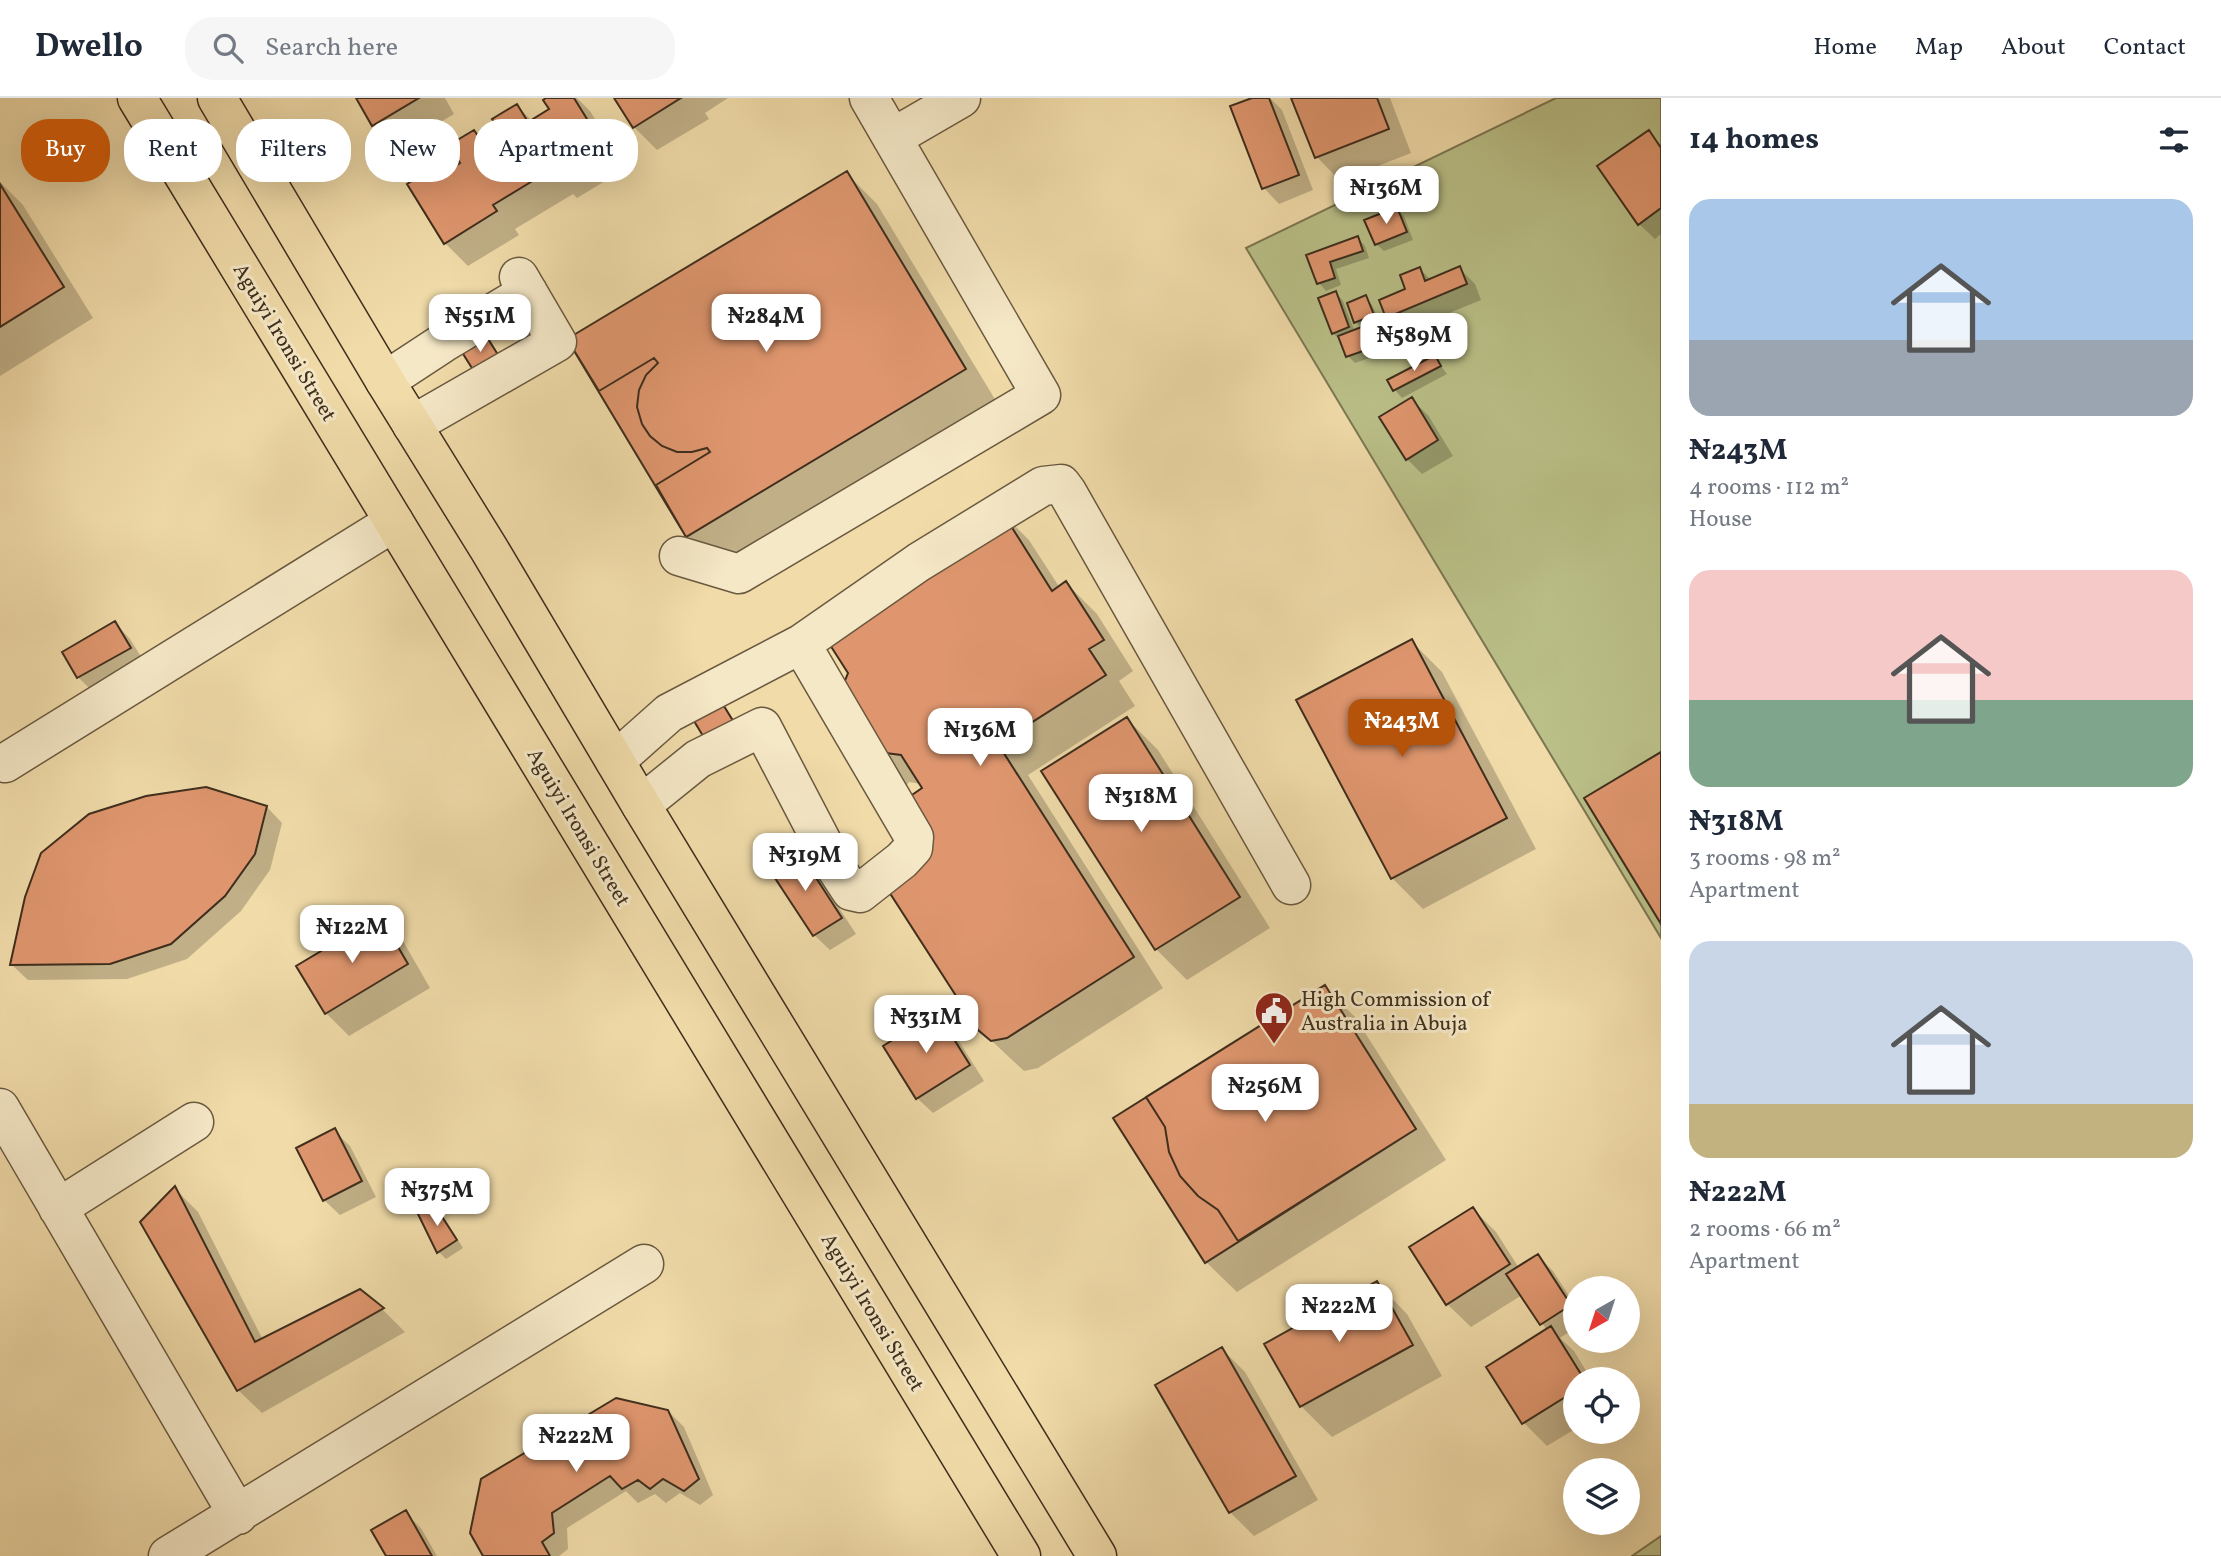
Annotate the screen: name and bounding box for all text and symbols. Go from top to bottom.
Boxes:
search box [185,17,675,80]
text: Dwello [35,25,143,71]
icon: search [209,29,247,67]
text: Search here [265,30,398,66]
text: Home [1813,31,1877,65]
text: Map [1915,31,1963,65]
text: About [2001,31,2066,65]
text: Contact [2104,31,2186,65]
chip: Buy [21,119,110,182]
chip: Rent [124,119,222,182]
chip: Filters [236,119,351,182]
chip: New [365,119,460,182]
chip: Apartment [474,119,638,182]
text: 14 homes [1689,119,1819,161]
icon: filters [2155,121,2193,159]
pin: ₦136M [1337,166,1435,226]
text: ₦136M [1350,173,1422,205]
icon: home [1878,245,2004,371]
street label: Aguiyi Ironsi Street [225,258,343,427]
pin: ₦551M [431,294,529,354]
pin: ₦284M [717,294,815,354]
text: ₦551M [445,301,515,333]
text: ₦284M [728,301,804,333]
pin: ₦589M [1365,314,1463,373]
text: ₦589M [1376,320,1452,352]
text: ₦243M [1689,430,1787,472]
text: 4 rooms · 112 m² [1689,472,1849,504]
text: House [1689,504,1752,536]
icon: home [1878,616,2004,742]
pin: ₦243M [1353,700,1451,759]
text: ₦243M [1364,706,1440,738]
pin: ₦136M [931,708,1029,768]
text: ₦136M [944,715,1016,747]
street label: Aguiyi Ironsi Street [519,743,637,912]
pin: ₦318M [1092,774,1190,834]
text: ₦318M [1105,781,1177,813]
text: ₦318M [1689,801,1783,843]
pin: ₦319M [756,834,854,893]
text: ₦319M [769,840,841,872]
text: 3 rooms · 98 m² [1689,843,1841,875]
text: Apartment [1689,875,1800,907]
pin: ₦122M [303,906,401,965]
text: ₦122M [316,912,388,944]
place label: High Commission of Australia in Abuja [1301,986,1491,1039]
icon: home [1878,987,2004,1113]
public building icon: High Commission of Australia in Abuja [1253,990,1295,1045]
pin: ₦331M [877,996,975,1055]
text: ₦331M [890,1002,962,1034]
pin: ₦256M [1216,1065,1314,1124]
text: ₦256M [1228,1071,1302,1103]
pin: ₦375M [388,1168,486,1228]
text: ₦222M [1689,1172,1787,1214]
text: ₦375M [401,1175,473,1207]
text: 2 rooms · 66 m² [1689,1214,1841,1246]
street label: Aguiyi Ironsi Street [813,1228,931,1397]
text: Apartment [1689,1246,1800,1278]
north arrow [1563,1276,1640,1353]
map controls [1563,1276,1640,1535]
pin: ₦222M [1290,1284,1388,1344]
text: ₦222M [1302,1291,1376,1323]
button: locate [1563,1367,1640,1444]
pin: ₦222M [527,1414,625,1474]
text: ₦222M [539,1421,613,1453]
button: layers [1563,1458,1640,1535]

